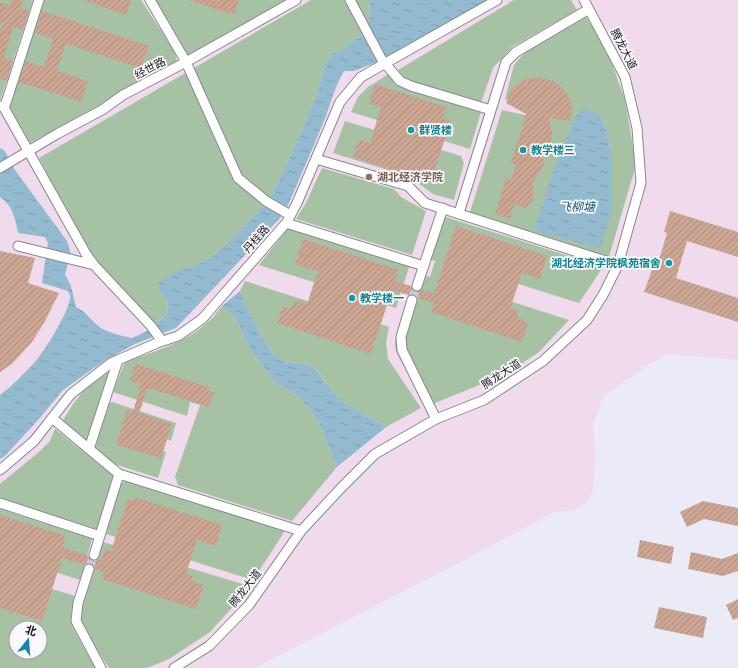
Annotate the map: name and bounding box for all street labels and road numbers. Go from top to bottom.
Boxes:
street label: 腾龙大道 [609,27,639,71]
street label: 经世路 [133,55,167,81]
street label: 丹桂路 [241,223,271,255]
street label: 腾龙大道 [479,357,523,391]
street label: 腾龙大道 [227,567,263,609]

